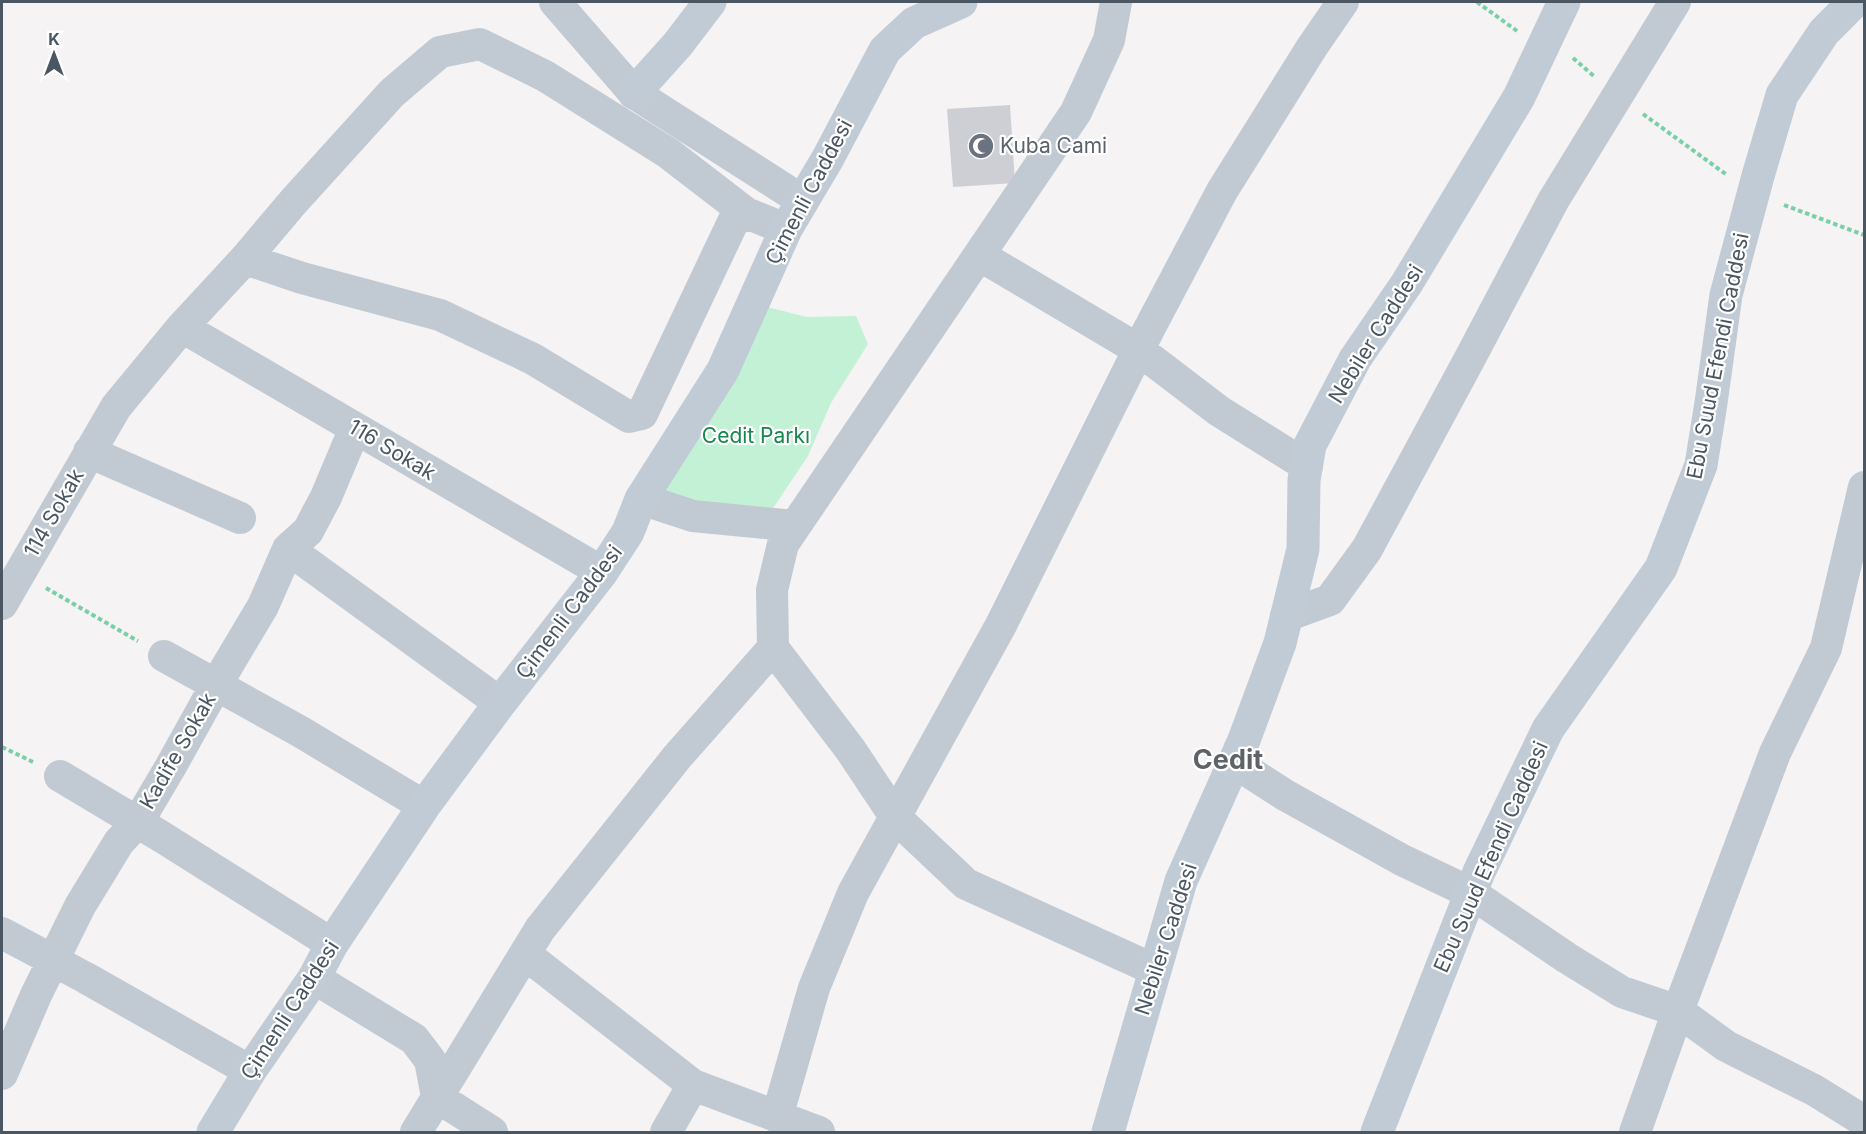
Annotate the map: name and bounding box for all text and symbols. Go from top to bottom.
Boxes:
north arrow [24,24,84,84]
text: K [48,29,60,49]
street label: Çimenli Caddesi [760,115,857,269]
mosque icon: Kuba Cami [966,131,996,161]
place label: Kuba Cami [1000,133,1107,158]
street label: Ebu Suud Efendi Caddesi [1681,231,1754,481]
street label: Nebiler Caddesi [1323,260,1428,408]
street label: 116 Sokak [344,414,441,485]
park label: Cedit Parkı [702,423,810,448]
street label: 114 Sokak [18,464,89,561]
street label: Çimenli Caddesi [510,540,627,683]
street label: Kadife Sokak [134,688,221,813]
street label: Ebu Suud Efendi Caddesi [1428,737,1553,976]
district label: Cedit [1193,743,1263,776]
street label: Nebiler Caddesi [1129,860,1202,1018]
street label: Çimenli Caddesi [235,935,344,1084]

